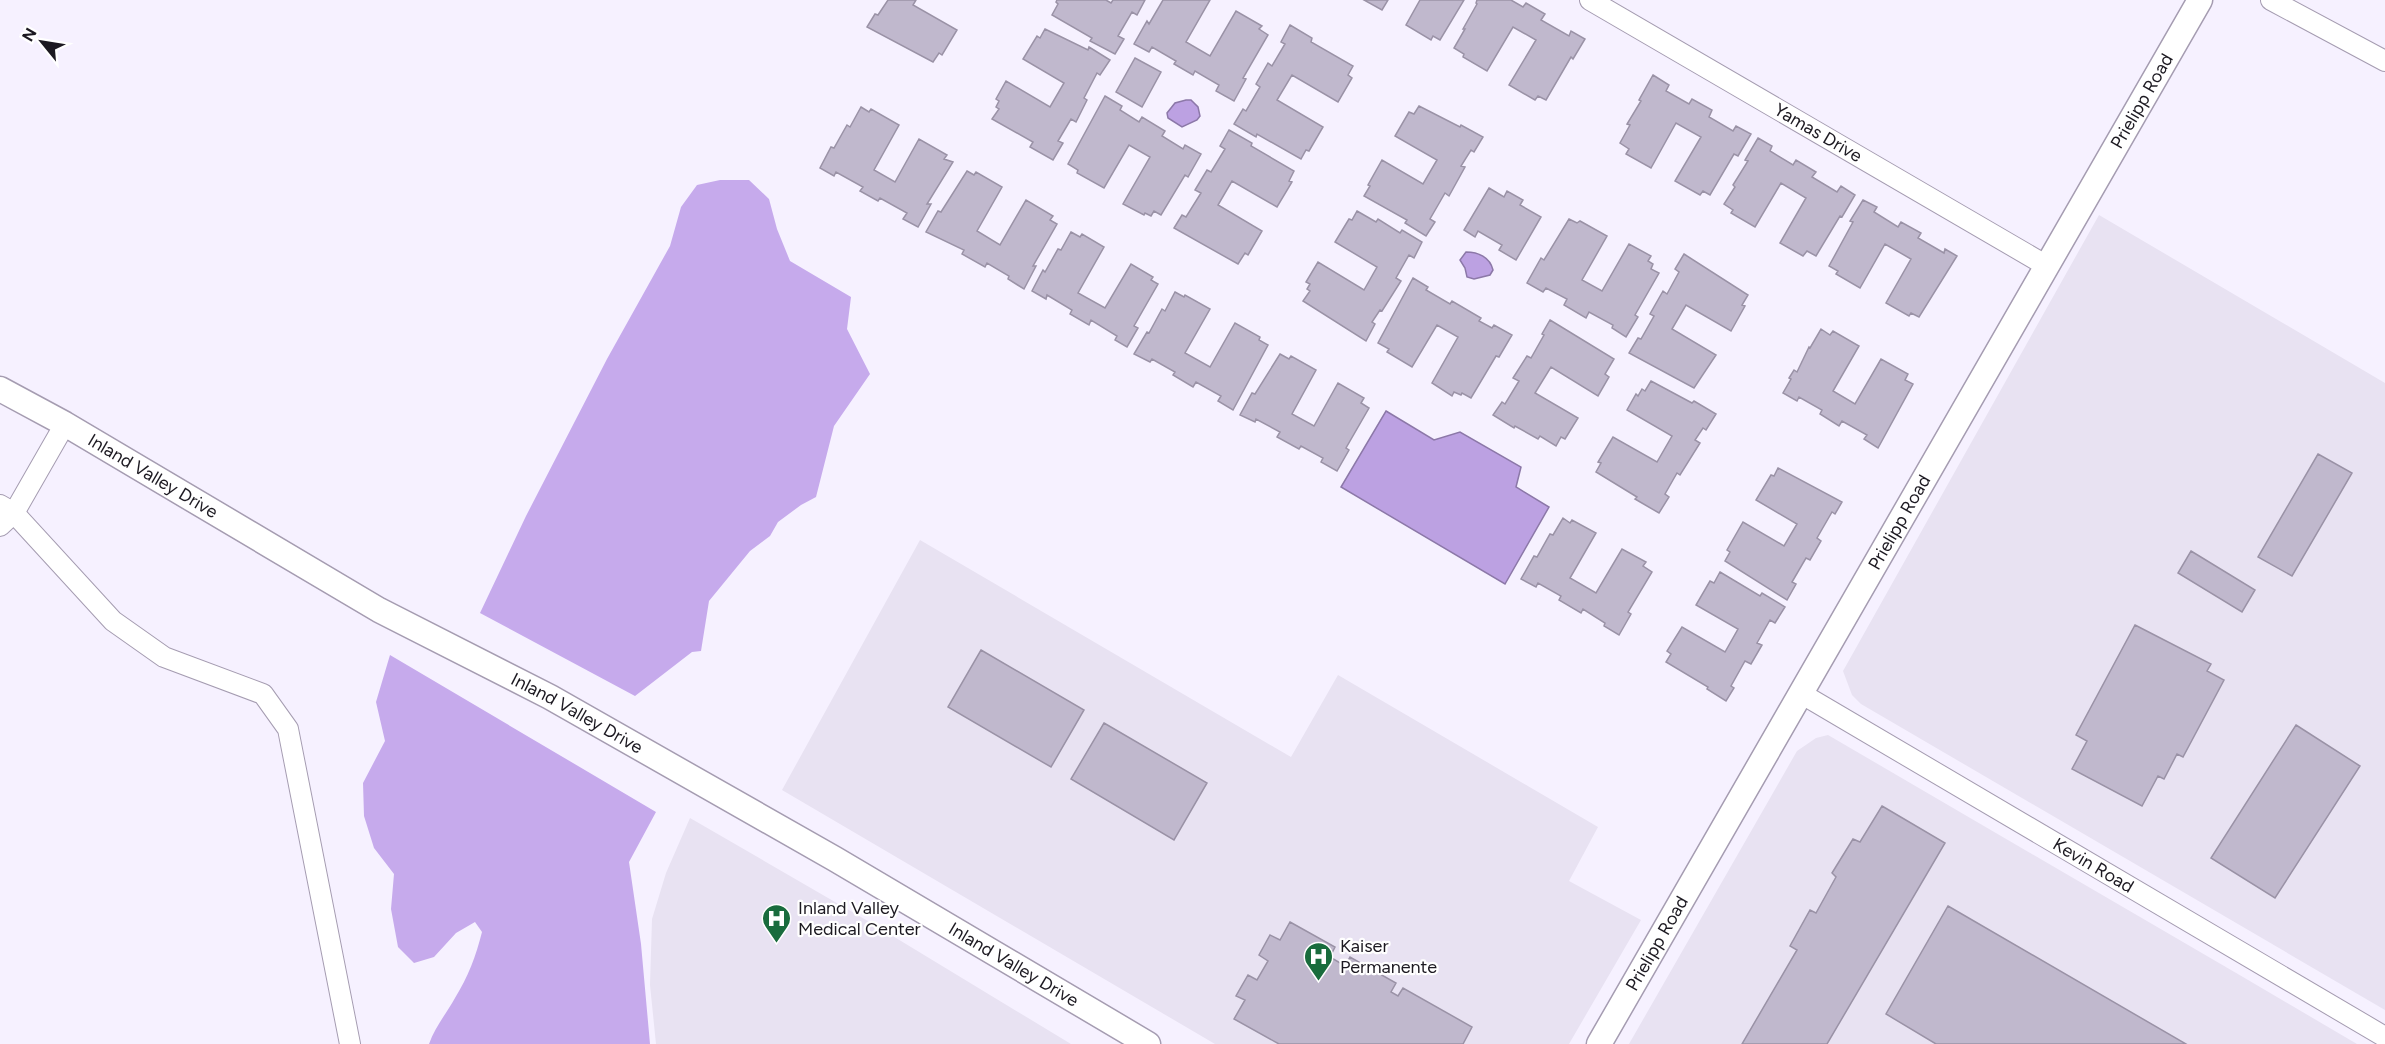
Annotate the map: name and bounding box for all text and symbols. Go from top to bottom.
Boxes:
north arrow [12,12,72,72]
text: N [18,25,41,45]
street label: Prielipp Road [2106,50,2178,152]
street label: Yamas Drive [1770,99,1866,167]
street label: Inland Valley Drive [84,429,222,523]
street label: Prielipp Road [1863,471,1935,574]
street label: Inland Valley Drive [507,668,647,759]
street label: Kevin Road [2049,833,2138,898]
street label: Prielipp Road [1621,892,1693,995]
place label: Inland Valley Medical Center [798,897,921,940]
hospital icon: Inland Valley Medical Center [761,902,793,944]
street label: Inland Valley Drive [945,918,1083,1012]
place label: Kaiser Permanente [1340,935,1437,978]
hospital icon: Kaiser Permanente [1303,940,1335,982]

